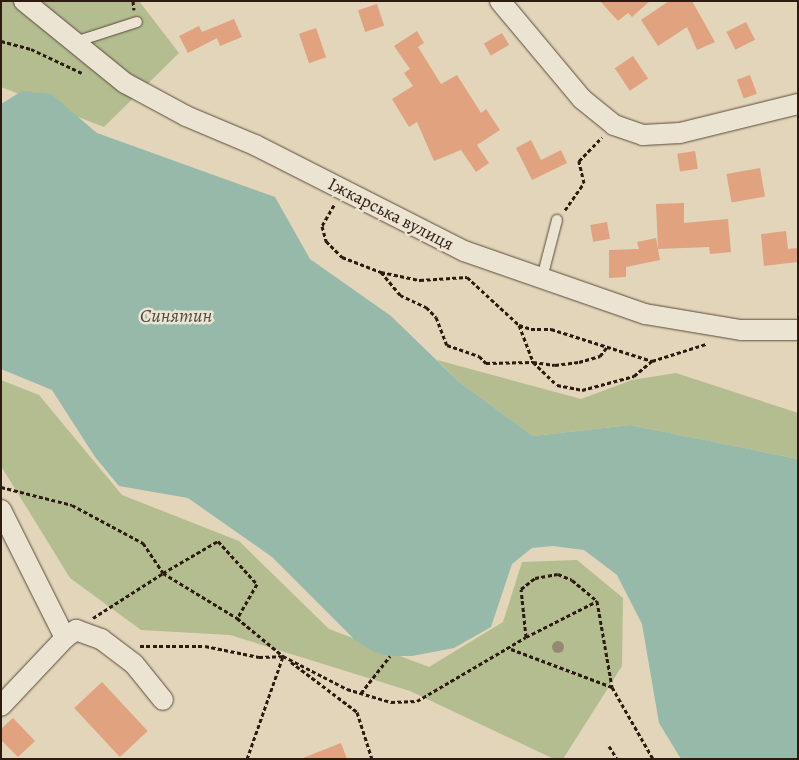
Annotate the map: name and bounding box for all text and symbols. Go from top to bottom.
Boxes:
street label: Іжкарська вулиця [325,173,457,255]
water label: Синятин [140,306,212,328]

